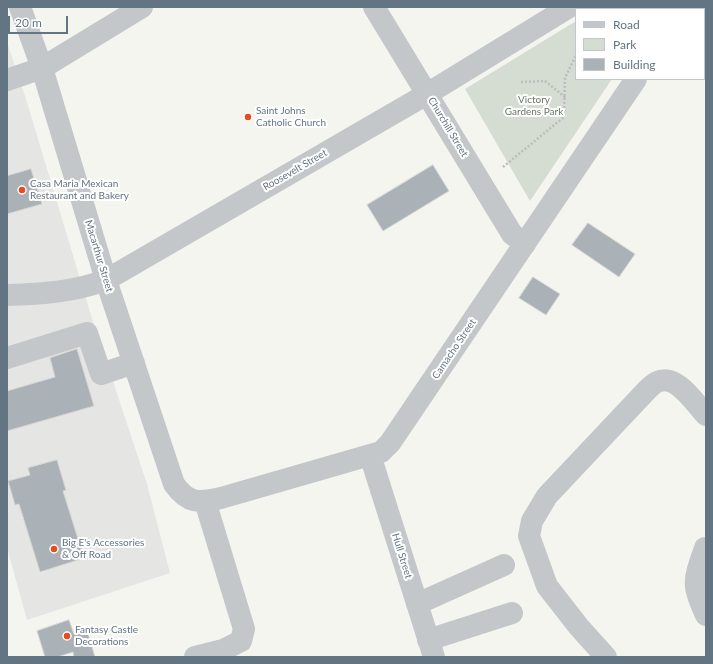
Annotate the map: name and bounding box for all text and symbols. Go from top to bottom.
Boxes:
scale bar [10,8,70,34]
legend [575,8,705,80]
text: 20 m [15,15,42,30]
text: Road [613,17,640,32]
text: Park [613,37,636,52]
text: Building [613,57,656,72]
park label: Victory Gardens Park [505,94,563,118]
street label: Churchill Street [425,95,471,159]
place label: Saint Johns Catholic Church [256,105,326,128]
marker: Saint Johns Catholic Church [243,112,253,122]
street label: Roosevelt Street [261,147,329,193]
place label: Casa Maria Mexican Restaurant and Bakery [30,178,129,202]
marker: Casa Maria Mexican Restaurant and Bakery [17,185,27,195]
street label: Macarthur Street [82,218,116,294]
street label: Camacho Street [430,317,478,381]
street label: Hull Street [389,532,415,580]
place label: Big E's Accessories & Off Road [62,537,144,560]
marker: Big E's Accessories & Off Road [49,544,59,554]
place label: Fantasy Castle Decorations [75,624,138,648]
marker: Fantasy Castle Decorations [62,631,72,641]

